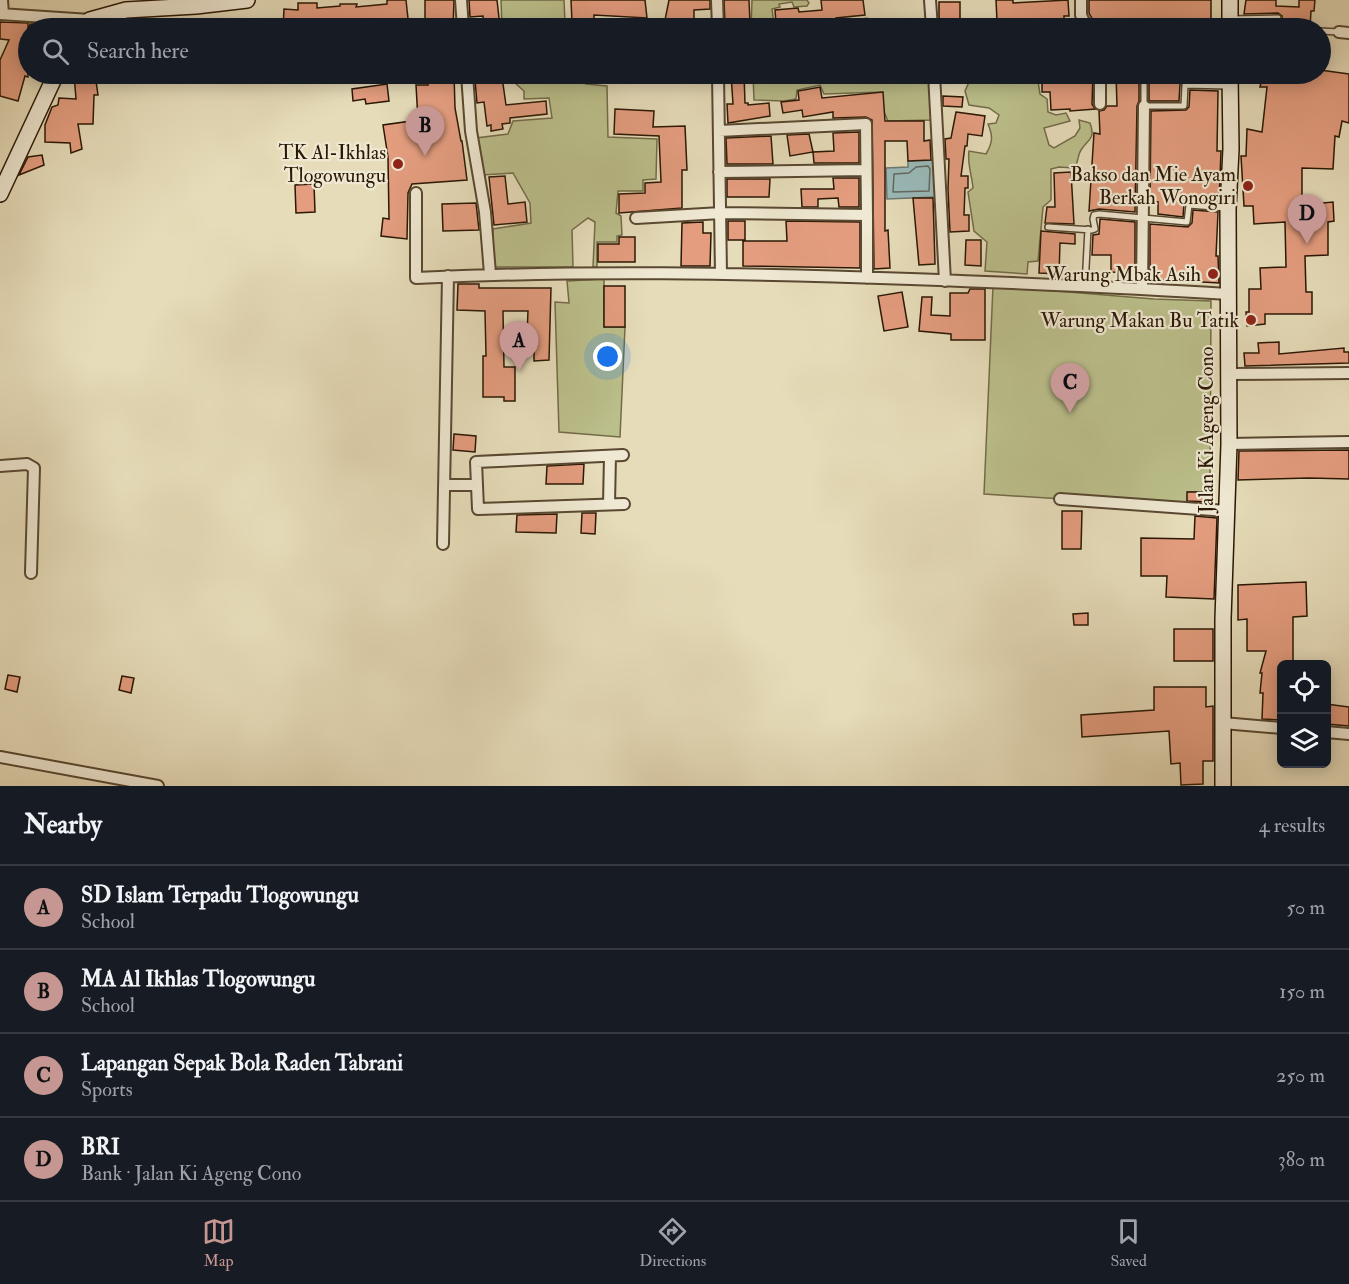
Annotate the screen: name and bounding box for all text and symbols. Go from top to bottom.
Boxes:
search box [18,18,1331,84]
icon: search [39,35,72,68]
text: Search here [87,37,189,65]
pin: B [406,106,444,156]
place label: TK Al-Ikhlas Tlogowungu [278,140,386,188]
marker: TK Al-Ikhlas Tlogowungu [391,157,405,171]
place label: Bakso dan Mie Ayam Berkah Wonogiri [1070,162,1236,210]
marker: Bakso dan Mie Ayam Berkah Wonogiri [1241,179,1255,193]
pin: D [1288,194,1326,244]
place label: Warung Mbak Asih [1044,262,1202,287]
marker: Warung Mbak Asih [1206,267,1220,281]
place label: Warung Makan Bu Tatik [1040,308,1239,333]
marker: Warung Makan Bu Tatik [1244,313,1258,327]
pin: A [500,322,538,371]
your location [593,342,622,371]
street label: Jalan Ki Ageng Cono [1194,347,1219,514]
pin: C [1050,364,1090,413]
map controls [1277,660,1331,768]
button: locate [1277,660,1331,714]
button: layers [1277,714,1331,768]
text: Nearby [24,809,102,841]
text: 4 results [1259,813,1325,838]
text: SD Islam Terpadu Tlogowungu [81,881,359,909]
text: A [37,895,50,920]
text: 50 m [1286,895,1325,920]
text: School [81,909,135,934]
text: MA Al Ikhlas Tlogowungu [81,965,315,993]
text: B [37,979,50,1004]
text: 150 m [1279,979,1325,1004]
text: School [81,993,135,1018]
text: Lapangan Sepak Bola Raden Tabrani [81,1049,403,1077]
text: C [36,1063,51,1088]
text: 250 m [1276,1063,1325,1088]
text: Sports [81,1077,133,1102]
text: BRI [81,1133,120,1161]
text: D [35,1147,52,1172]
text: 380 m [1278,1147,1325,1172]
text: Bank · Jalan Ki Ageng Cono [81,1161,301,1186]
tab: Map [202,1215,235,1271]
tab: Directions [639,1215,706,1271]
tab: Saved [1110,1215,1147,1271]

